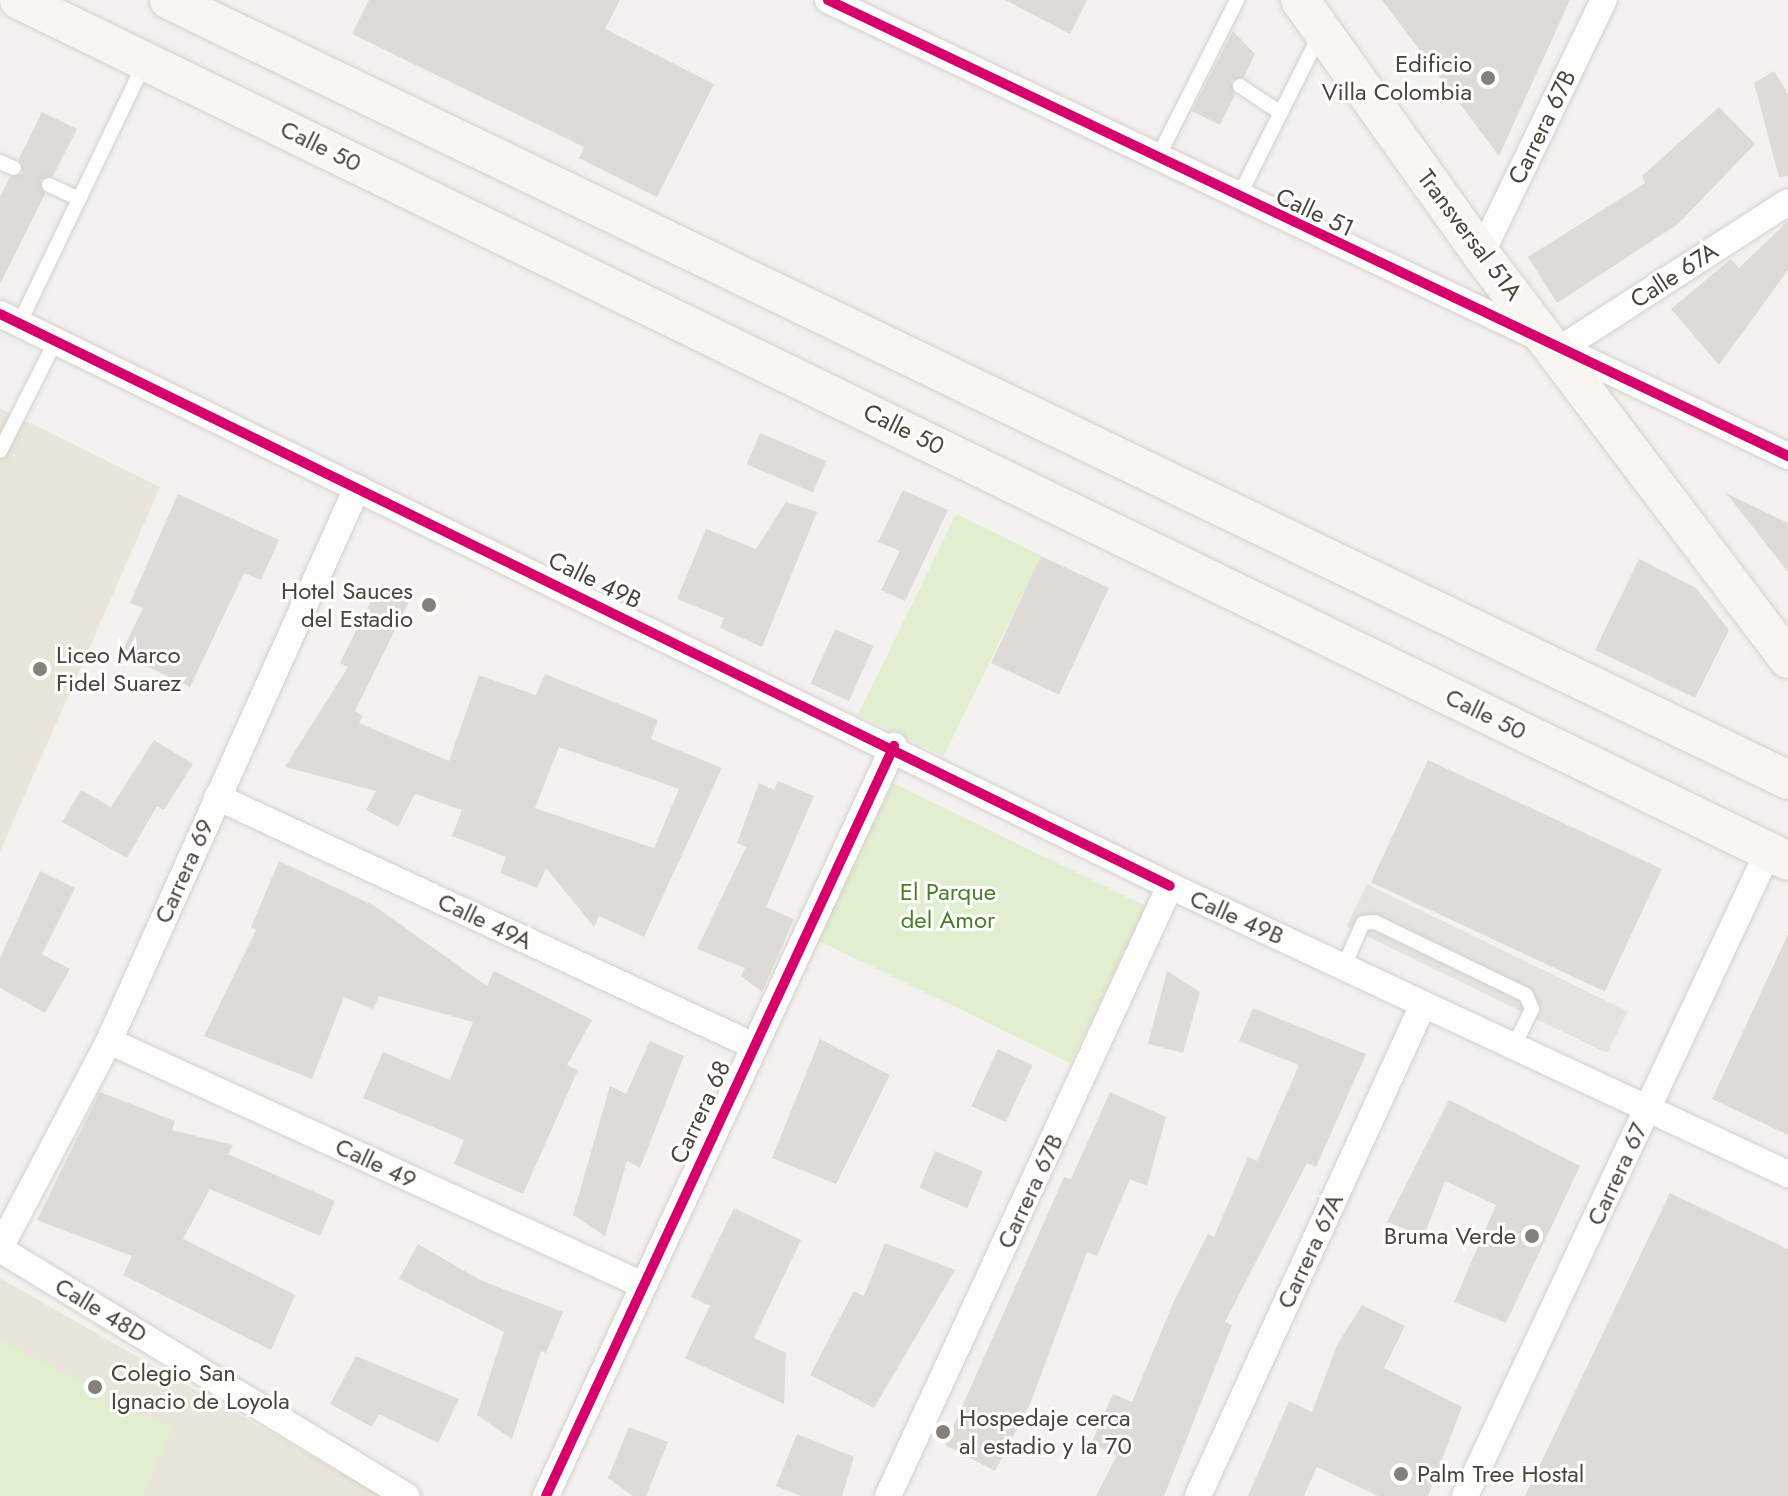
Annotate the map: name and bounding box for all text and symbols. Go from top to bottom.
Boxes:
place label: Edificio Villa Colombia [1322,50,1472,106]
street label: Carrera 67B [1502,65,1582,189]
marker: Edificio Villa Colombia [1479,69,1497,87]
street label: Calle 50 [276,114,366,178]
street label: Transversal 51A [1412,164,1528,306]
street label: Calle 51 [1271,181,1359,243]
street label: Calle 67A [1625,236,1723,314]
street label: Calle 50 [859,397,949,461]
street label: Calle 49B [544,545,646,615]
place label: Hotel Sauces del Estadio [281,577,413,633]
marker: Hotel Sauces del Estadio [420,596,438,614]
place label: Liceo Marco Fidel Suarez [56,641,181,697]
marker: Liceo Marco Fidel Suarez [31,660,49,678]
street label: Calle 50 [1441,682,1531,746]
street label: Carrera 69 [148,814,220,928]
park label: El Parque del Amor [900,878,996,934]
street label: Calle 49B [1186,884,1288,950]
street label: Calle 49A [433,887,537,955]
street label: Carrera 68 [664,1056,736,1168]
street label: Carrera 67 [1581,1118,1653,1230]
street label: Carrera 67B [991,1129,1069,1253]
street label: Calle 49 [331,1132,421,1194]
street label: Carrera 67A [1271,1189,1349,1313]
place label: Bruma Verde [1384,1222,1516,1250]
marker: Bruma Verde [1523,1227,1541,1245]
street label: Calle 48D [50,1271,152,1349]
place label: Colegio San Ignacio de Loyola [111,1359,290,1415]
marker: Colegio San Ignacio de Loyola [86,1378,104,1396]
place label: Hospedaje cerca al estadio y la 70 [959,1404,1132,1460]
marker: Hospedaje cerca al estadio y la 70 [934,1423,952,1441]
place label: Palm Tree Hostal [1417,1460,1584,1488]
marker: Palm Tree Hostal [1392,1465,1410,1483]

